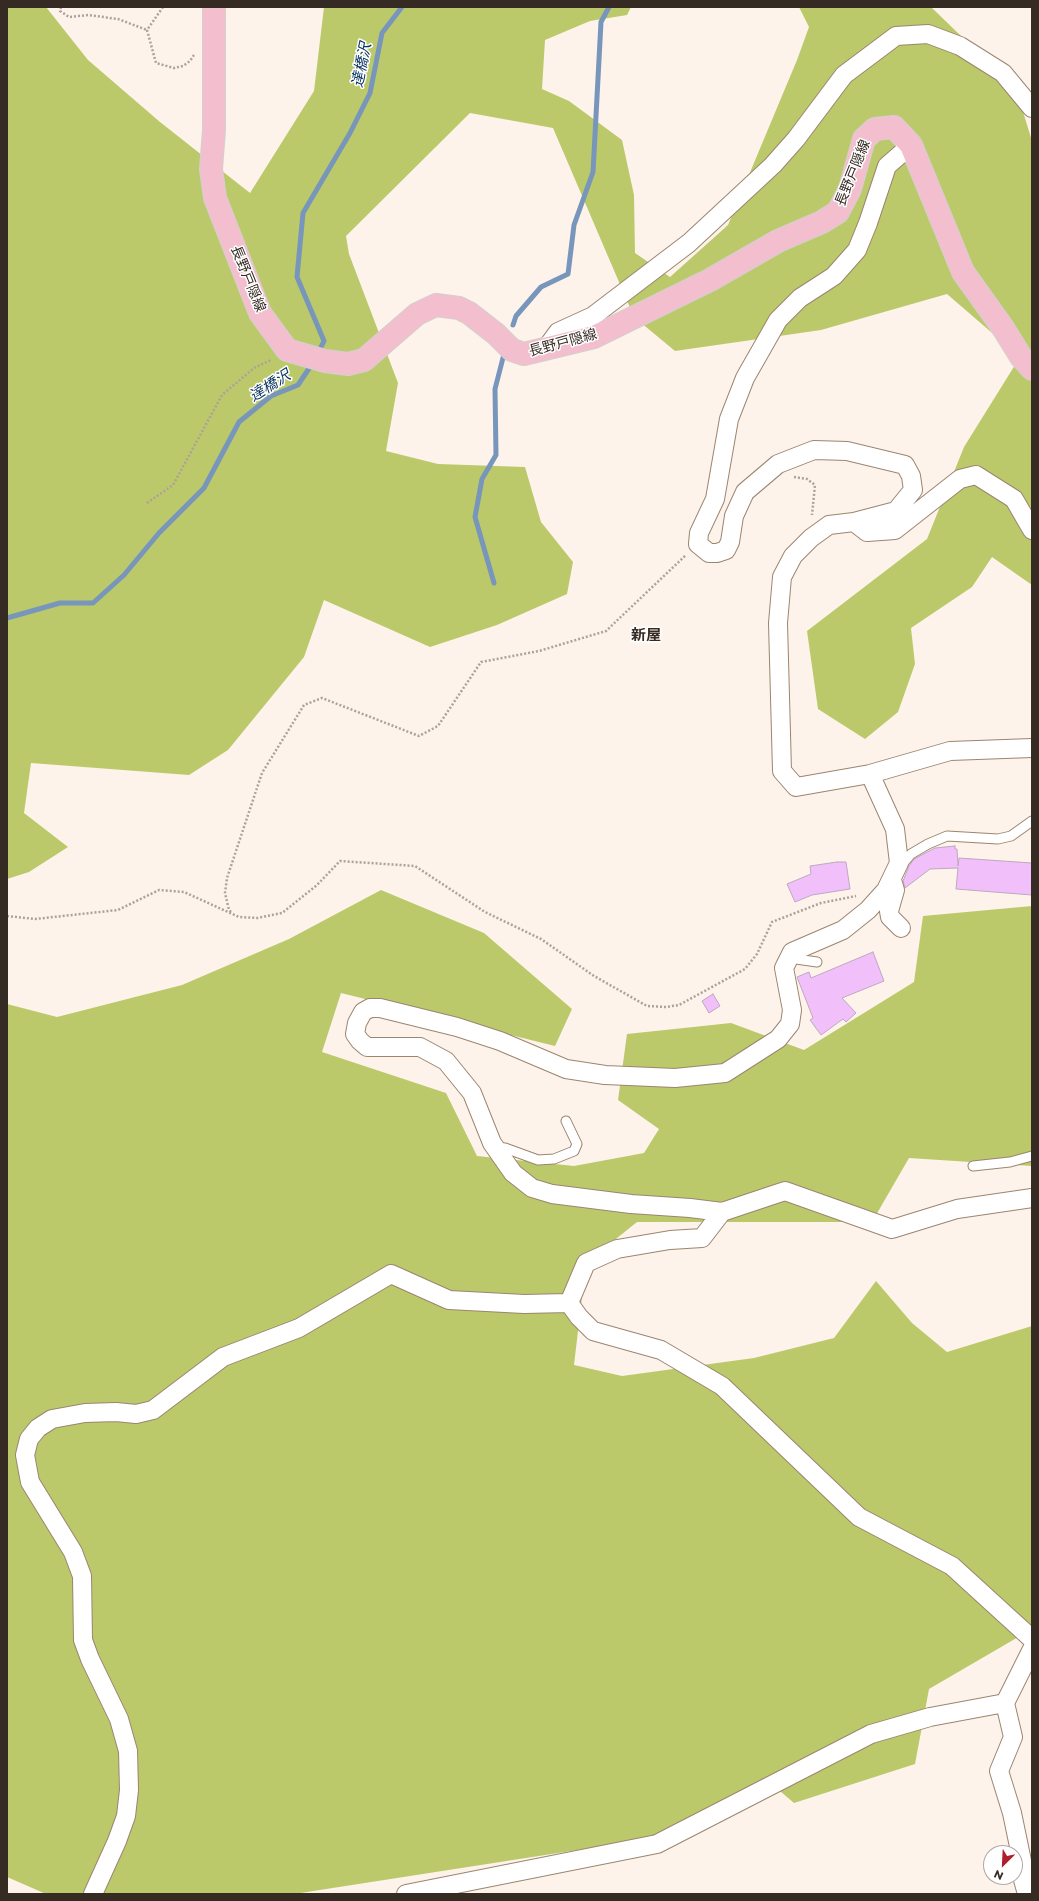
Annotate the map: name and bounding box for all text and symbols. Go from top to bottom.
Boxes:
water label: 達橋沢 [349,41,375,89]
street label: 長野戸隠線 [832,137,874,209]
street label: 長野戸隠線 [227,243,269,315]
street label: 長野戸隠線 [527,326,599,360]
water label: 達橋沢 [246,366,294,406]
district label: 新屋 [631,627,661,645]
north arrow [983,1845,1023,1885]
text: N [992,1867,1005,1883]

